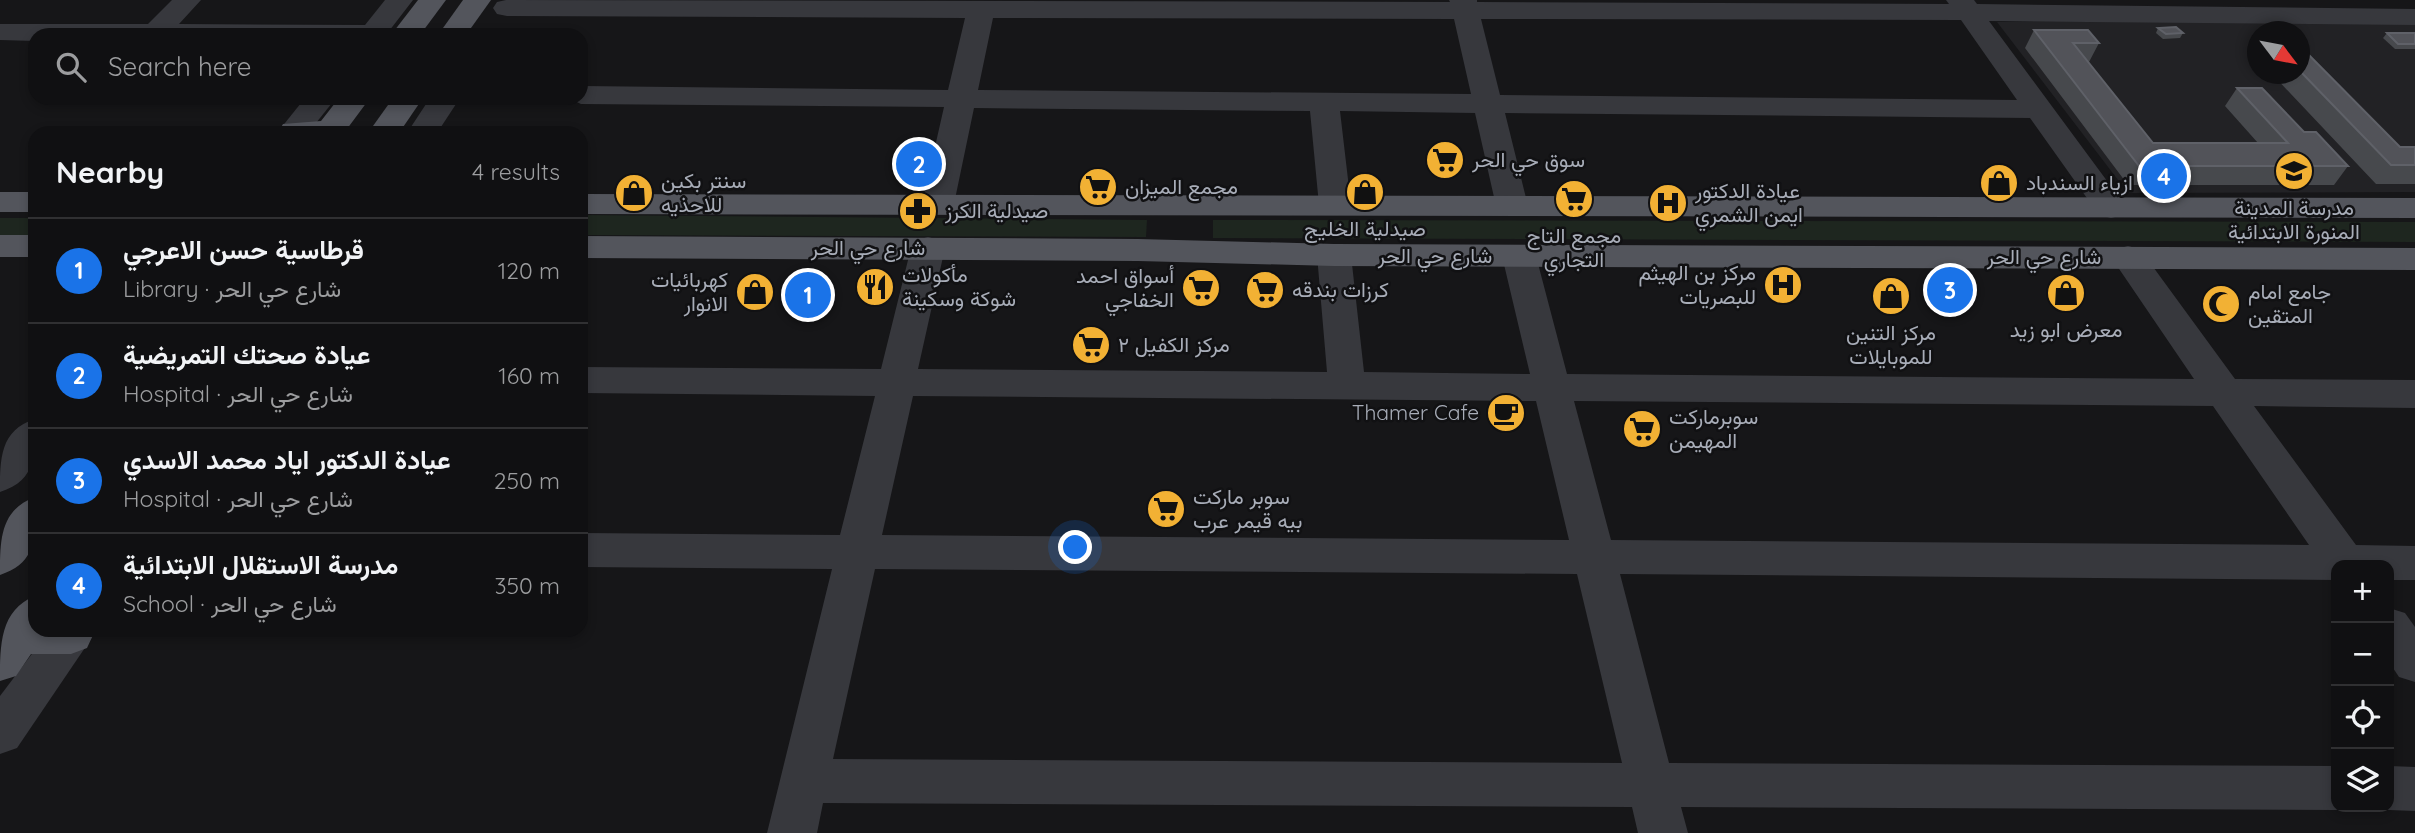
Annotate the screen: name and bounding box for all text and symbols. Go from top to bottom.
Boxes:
north arrow [2247,21,2310,84]
search box [28,28,588,105]
icon: search [52,48,90,86]
text: Search here [108,50,252,83]
pin: 2 [896,138,942,190]
supermarket icon: سوق حي الحر [1424,139,1466,181]
place label: سوق حي الحر [1471,146,1585,177]
pin: 4 [2141,150,2187,202]
school or university icon: مدرسة المدينة المنورة الابتدائية [2273,150,2315,192]
text: Nearby [56,153,164,191]
text: 4 results [472,157,560,186]
shop icon: ازياء السندباد [1978,162,2020,204]
supermarket icon: مجمع الميزان [1077,166,1119,208]
place label: سنتر بكين للاحذيه [661,167,746,217]
place label: ازياء السندباد [2026,169,2133,196]
shop icon: صيدلية الخليج [1344,171,1386,213]
shop icon: سنتر بكين للاحذيه [613,172,655,214]
place label: مجمع الميزان [1125,173,1238,201]
place label: عيادة الدكتور ايمن الشمري [1694,177,1803,232]
supermarket icon: مجمع التاج التجاري [1553,178,1595,220]
hospital icon: عيادة الدكتور ايمن الشمري [1647,182,1689,224]
pharmacy icon: صيدلية الكرز [897,190,939,232]
place label: مدرسة المدينة المنورة الابتدائية [2228,194,2360,245]
place label: صيدلية الكرز [944,197,1048,224]
place label: صيدلية الخليج [1304,215,1426,243]
place label: مجمع التاج التجاري [1527,222,1621,277]
text: قرطاسية حسن الاعرجي [123,233,364,266]
street label: شارع حي الحر [810,234,925,265]
street label: شارع حي الحر [1377,242,1492,273]
street label: شارع حي الحر [1986,243,2101,274]
text: 1 [75,256,83,285]
text: 120 m [498,256,560,285]
place label: مركز بن الهيثم للبصريات [1639,259,1756,310]
place label: مأكولات شوكة وسكينة [902,261,1016,312]
place label: أسواق احمد الخفاجي [1076,262,1174,317]
hospital icon: مركز بن الهيثم للبصريات [1762,264,1804,306]
pin: 3 [1927,264,1973,316]
place label: كهربائيات الانوار [651,266,728,317]
restaurant icon: مأكولات شوكة وسكينة [854,266,896,308]
supermarket icon: أسواق احمد الخفاجي [1180,267,1222,309]
pin: 1 [785,269,831,321]
supermarket icon: كرزات بندقه [1244,269,1286,311]
shop icon: كهربائيات الانوار [734,271,776,313]
shop icon: معرض ابو زيد [2045,272,2087,314]
text: Library · شارع حي الحر [123,274,341,303]
shop icon: مركز التنين للموبايلات [1870,275,1912,317]
place label: كرزات بندقه [1292,276,1389,303]
place label: جامع امام المتقين [2248,278,2331,328]
mosque icon: جامع امام المتقين [2200,283,2242,325]
place label: معرض ابو زيد [2010,316,2122,343]
place label: مركز التنين للموبايلات [1846,319,1936,370]
supermarket icon: مركز الكفيل ٢ [1070,324,1112,366]
place label: مركز الكفيل ٢ [1118,331,1230,358]
text: عيادة صحتك التمريضية [123,338,370,371]
text: 2 [72,361,86,390]
text: 160 m [498,361,560,390]
text: Hospital · شارع حي الحر [123,379,353,408]
cafe icon: Thamer Cafe [1485,392,1527,434]
place label: Thamer Cafe [1352,399,1479,425]
place label: سوبرماركت المهيمن [1669,403,1758,454]
supermarket icon: سوبرماركت المهيمن [1621,408,1663,450]
text: عيادة الدكتور اياد محمد الاسدي [123,443,451,476]
text: 3 [73,466,85,495]
text: 250 m [494,466,560,495]
place label: سوبر ماركت بيه قيمر عرب [1193,483,1302,534]
text: Hospital · شارع حي الحر [123,484,353,513]
supermarket icon: سوبر ماركت بيه قيمر عرب [1145,488,1187,530]
your location [1058,530,1092,564]
text: مدرسة الاستقلال الابتدائية [123,548,398,581]
map controls [2331,560,2394,812]
button: + [2331,560,2394,623]
text: 4 [72,571,86,600]
text: 350 m [494,571,560,600]
text: School · شارع حي الحر [123,589,337,618]
button: − [2331,623,2394,686]
button: locate [2331,686,2394,749]
button: layers [2331,749,2394,812]

